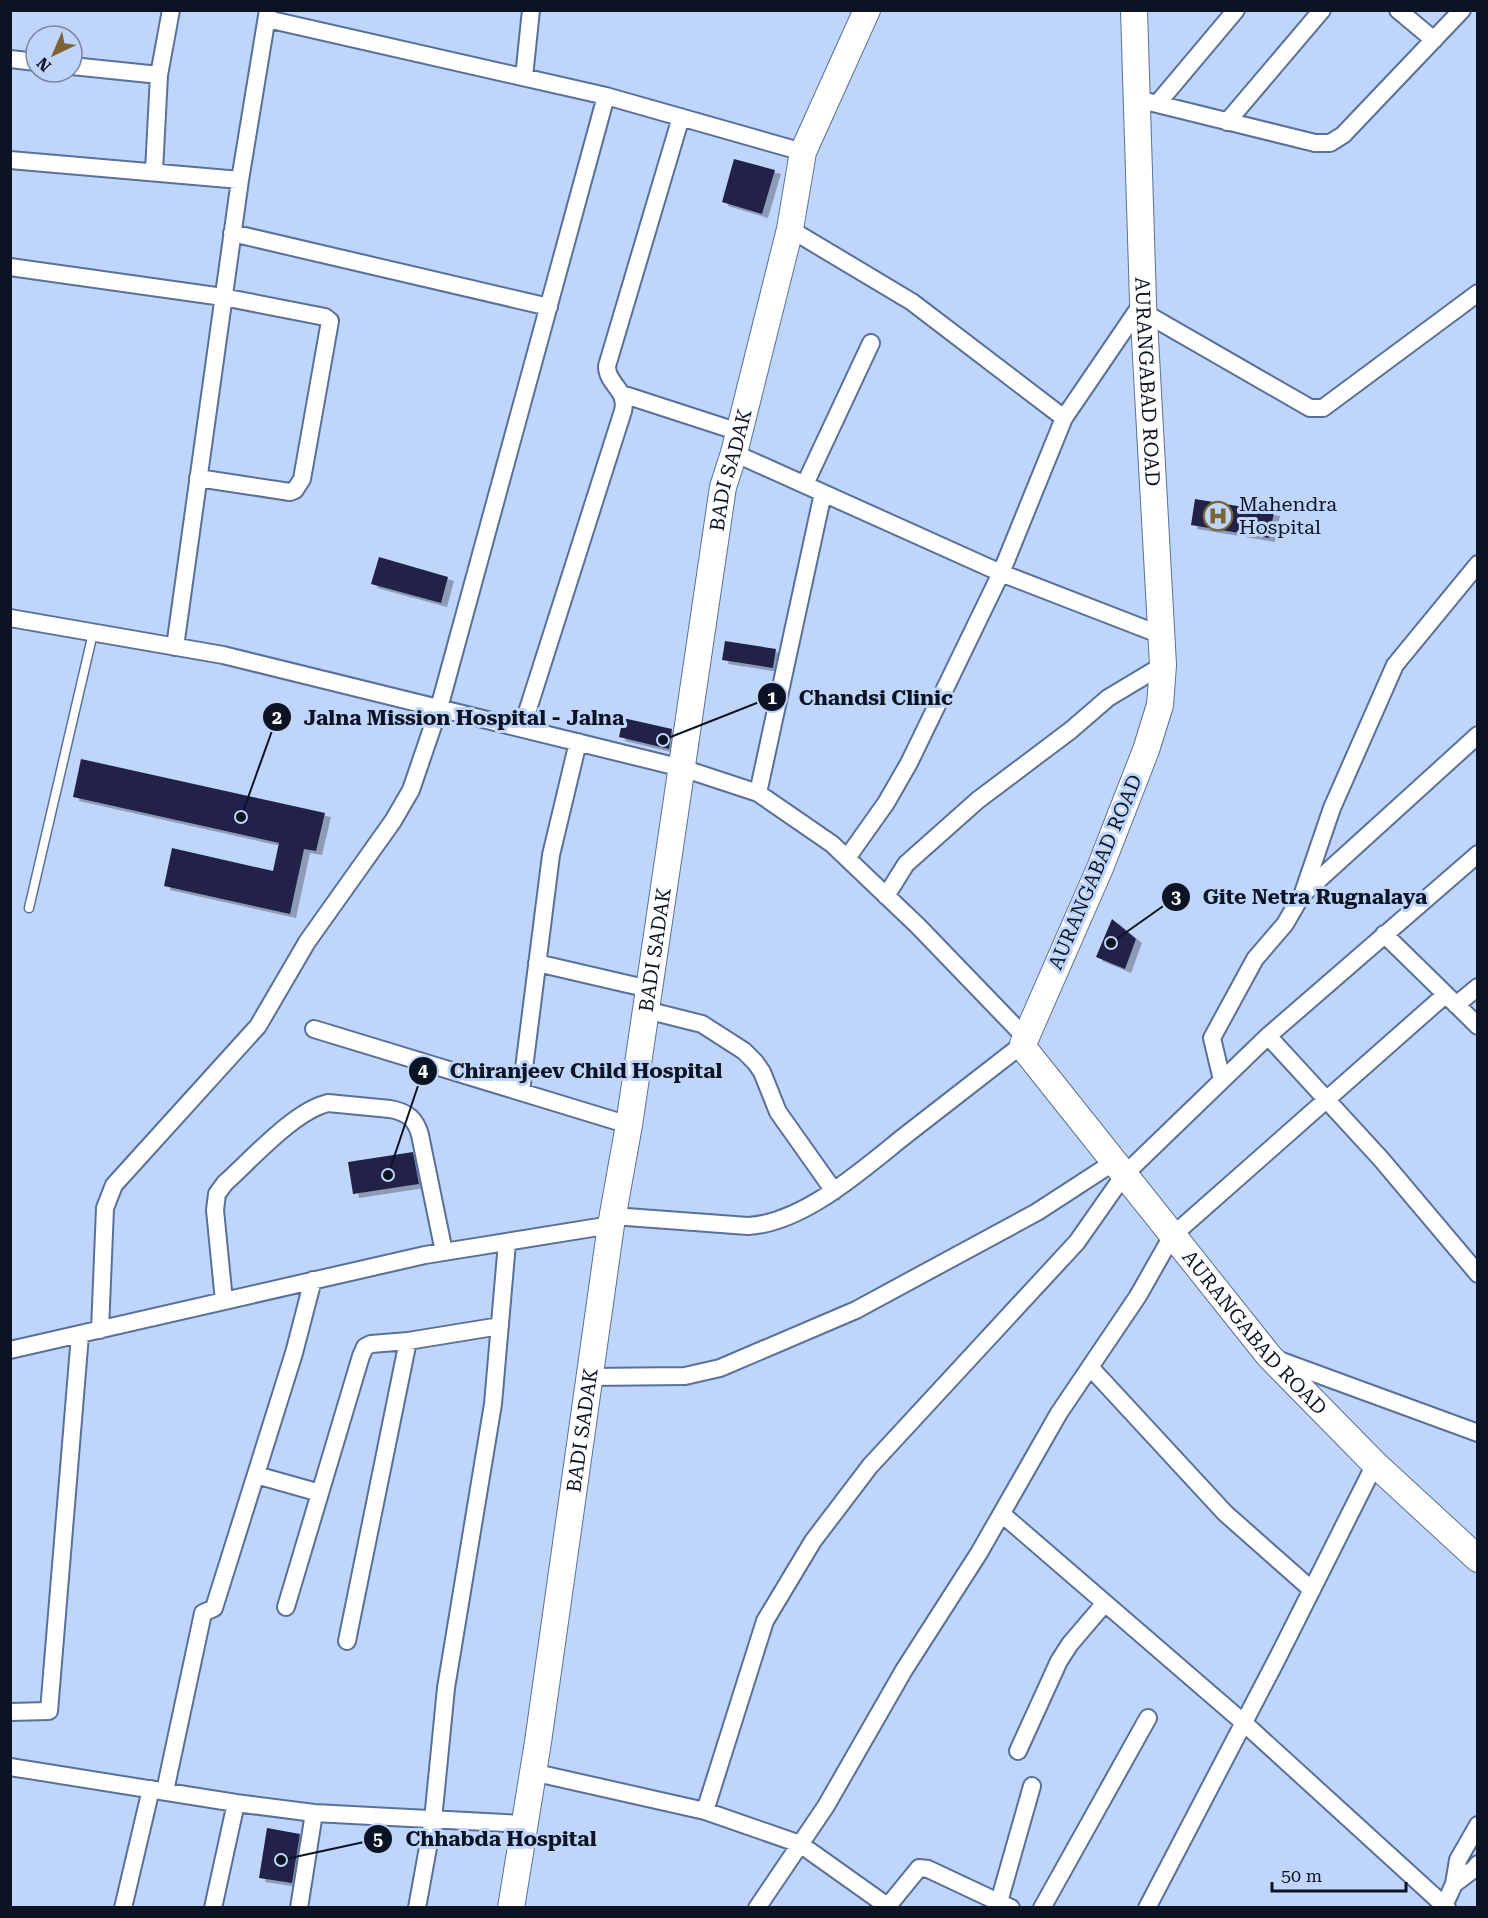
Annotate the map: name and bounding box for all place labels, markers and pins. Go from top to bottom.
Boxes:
place label: Mahendra Hospital [1239,492,1337,539]
hospital icon: Mahendra Hospital [1202,500,1234,532]
callout: Chandsi Clinic [757,678,966,717]
callout: Jalna Mission Hospital - Jalna [262,698,636,737]
callout: Gite Netra Rugnalaya [1161,878,1439,917]
callout: Chiranjeev Child Hospital [408,1051,734,1090]
callout: Chhabda Hospital [363,1819,608,1858]

